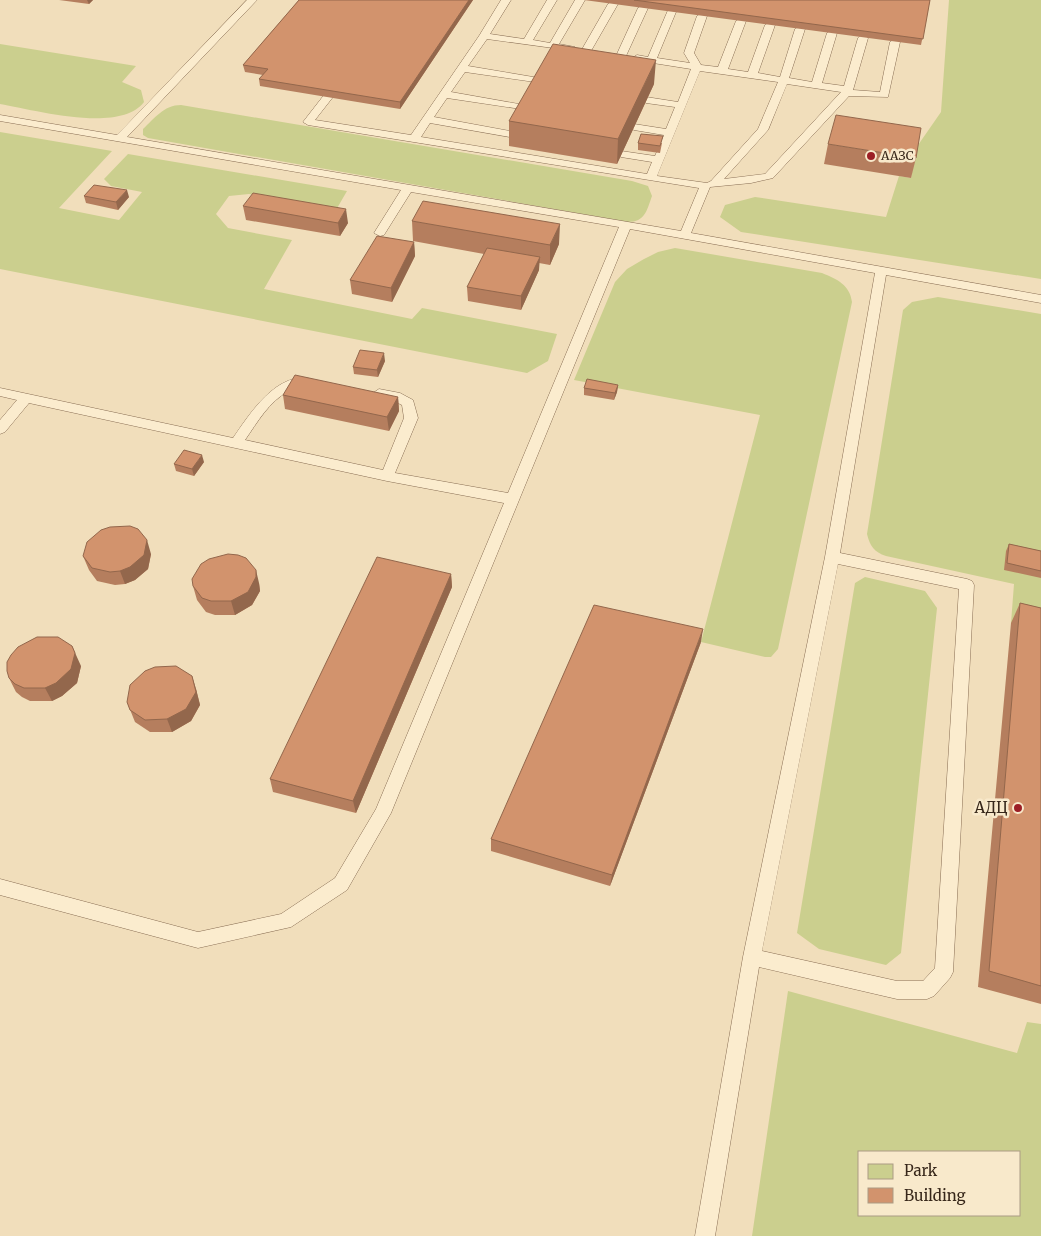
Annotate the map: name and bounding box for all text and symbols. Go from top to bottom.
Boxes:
place label: ААЗС [880,148,914,163]
marker: ААЗС [865,150,877,162]
place label: АДЦ [974,798,1008,817]
marker: АДЦ [1012,802,1024,814]
legend [858,1151,1021,1216]
text: Park [904,1161,938,1180]
text: Building [904,1186,966,1205]

